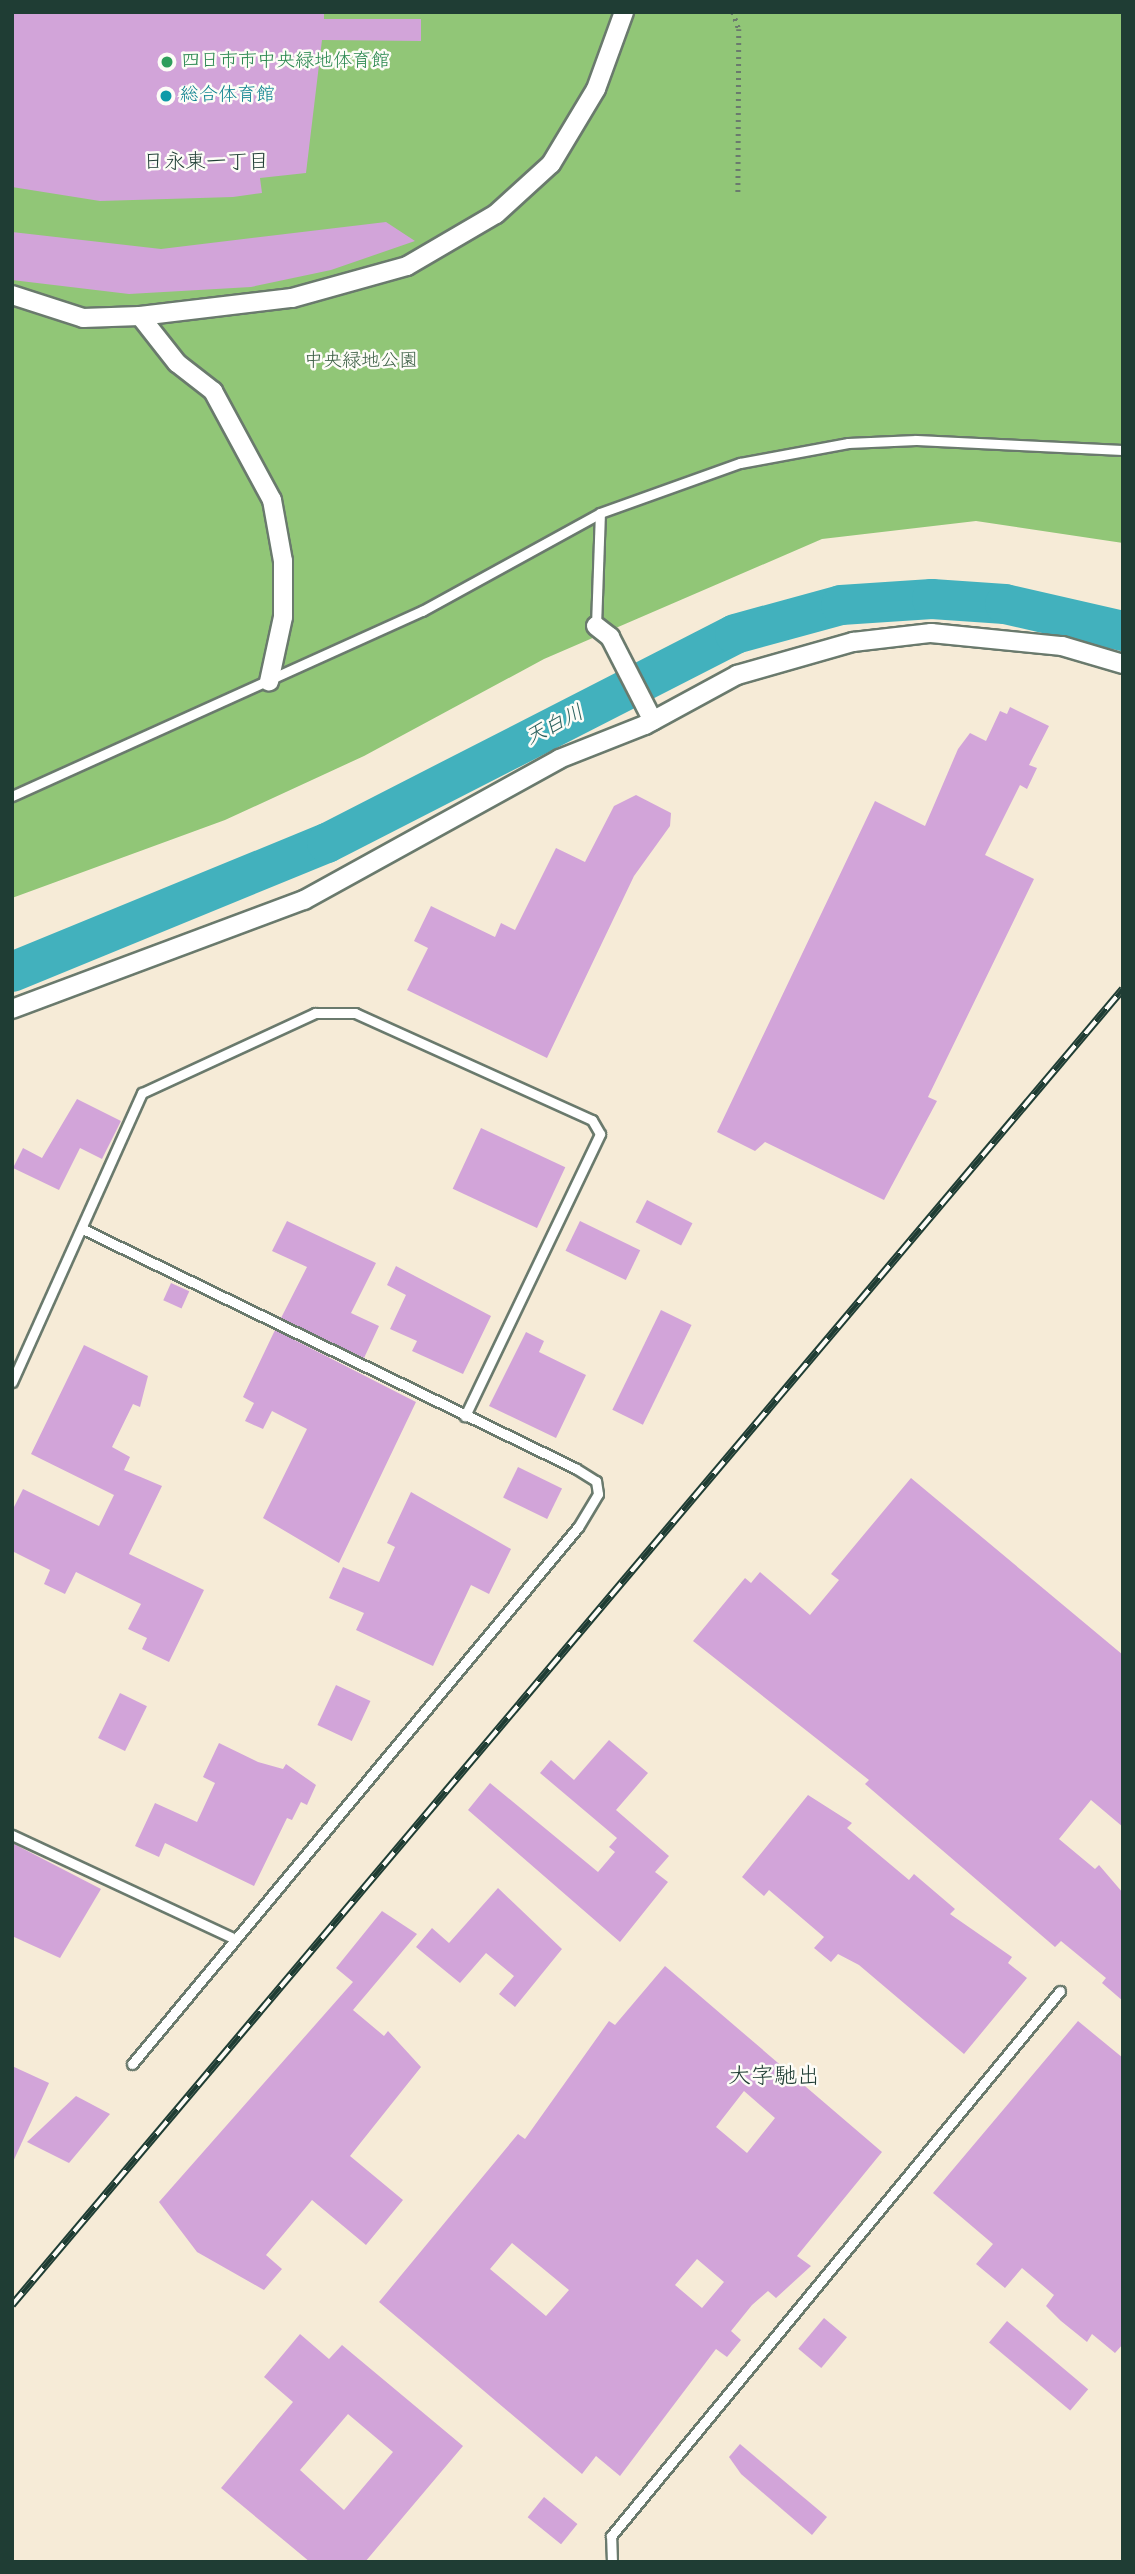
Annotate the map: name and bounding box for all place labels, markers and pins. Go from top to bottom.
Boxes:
place label: 四日市市中央緑地体育館 [181,51,390,73]
marker: 四日市市中央緑地体育館 [159,54,175,70]
place label: 総合体育館 [180,85,275,107]
marker: 総合体育館 [158,88,174,104]

